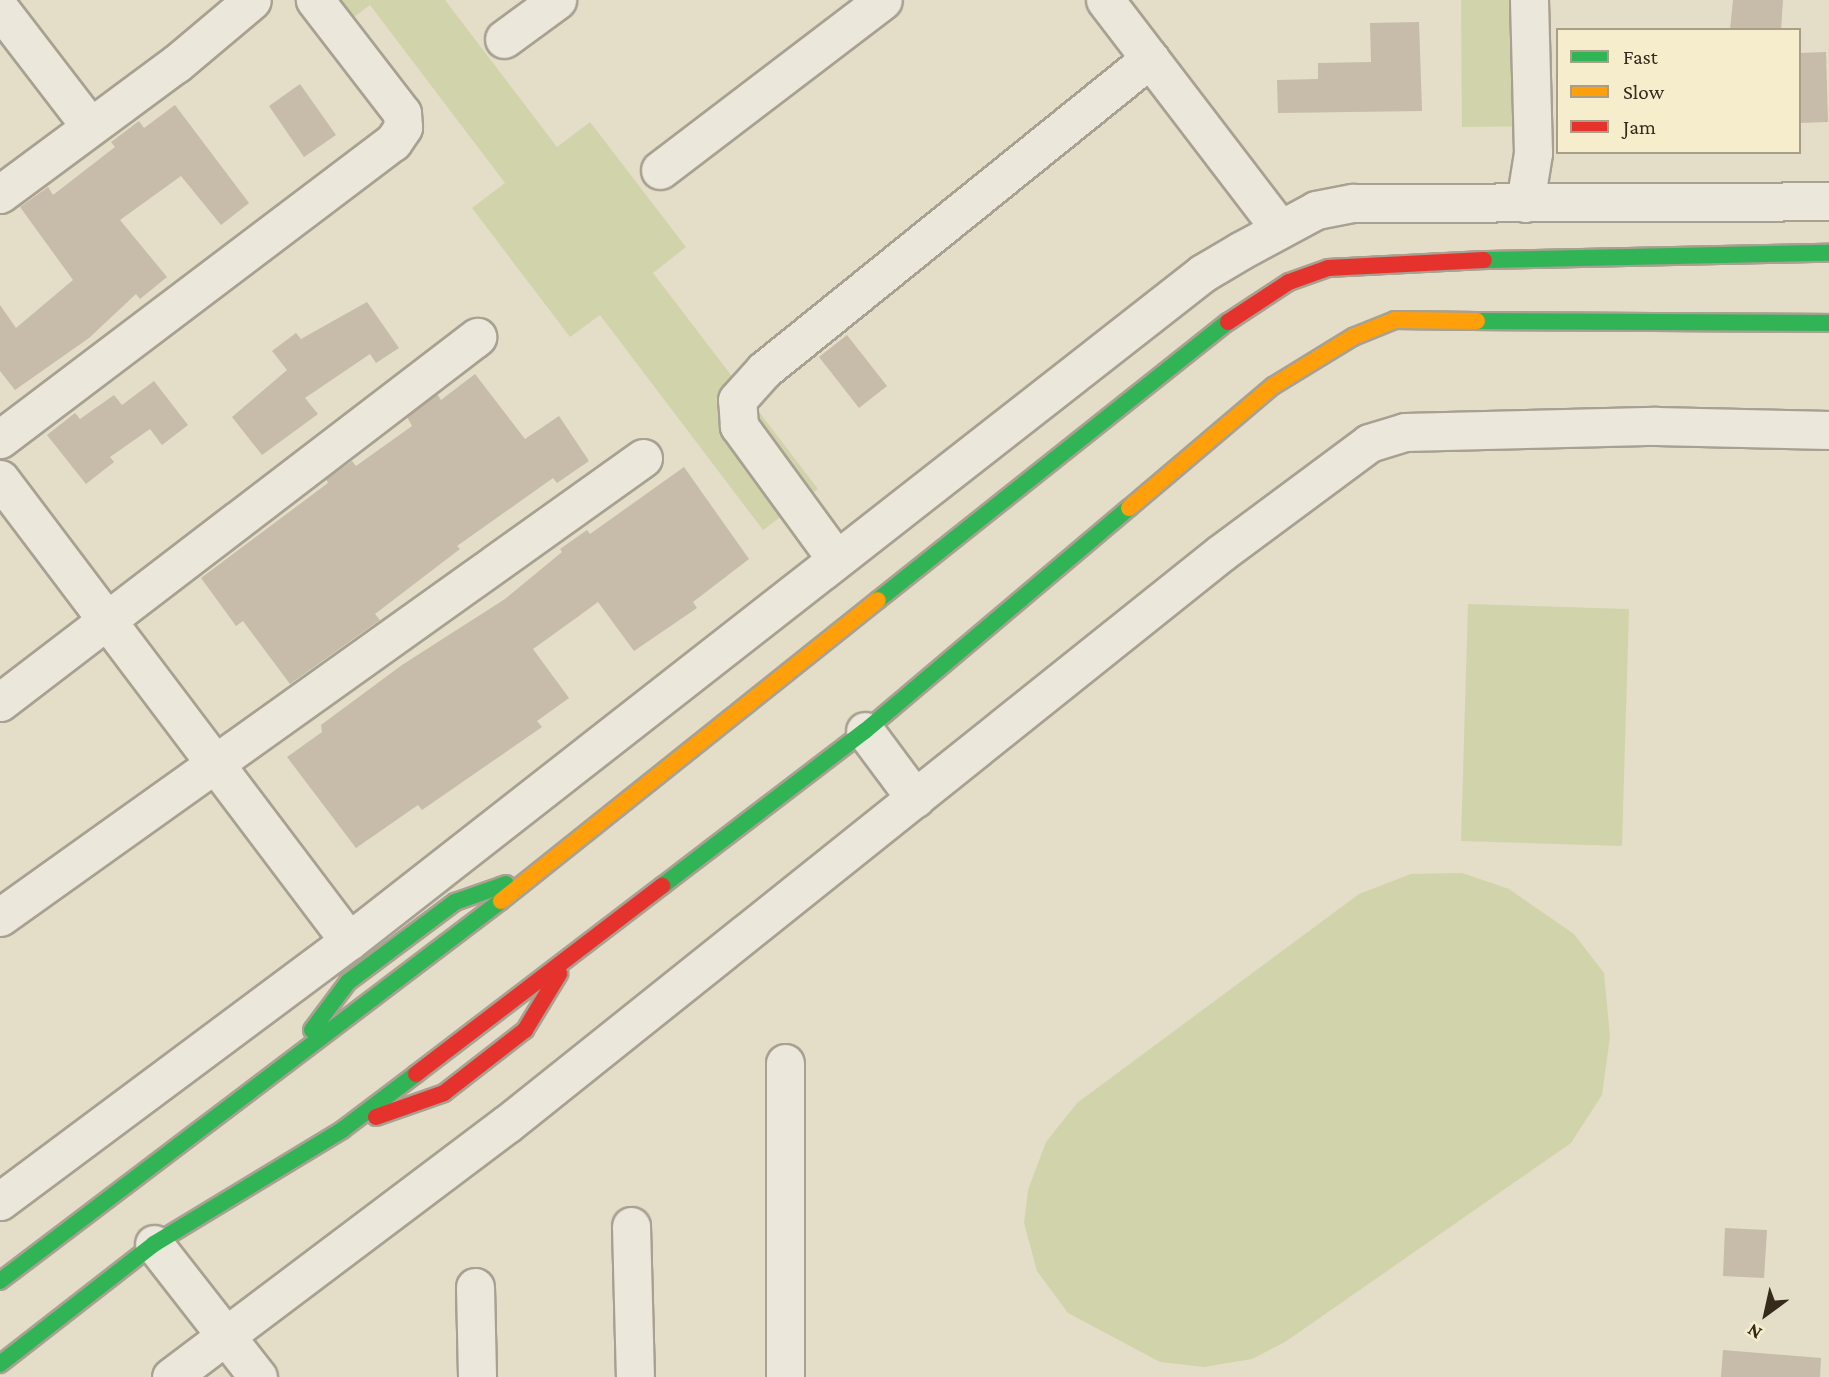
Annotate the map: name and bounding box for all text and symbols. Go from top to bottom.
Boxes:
legend [1556,28,1801,154]
text: Fast [1623,45,1658,69]
text: Slow [1623,80,1664,104]
text: Jam [1623,115,1656,139]
north arrow [1731,1279,1801,1349]
text: N [1743,1320,1765,1344]

